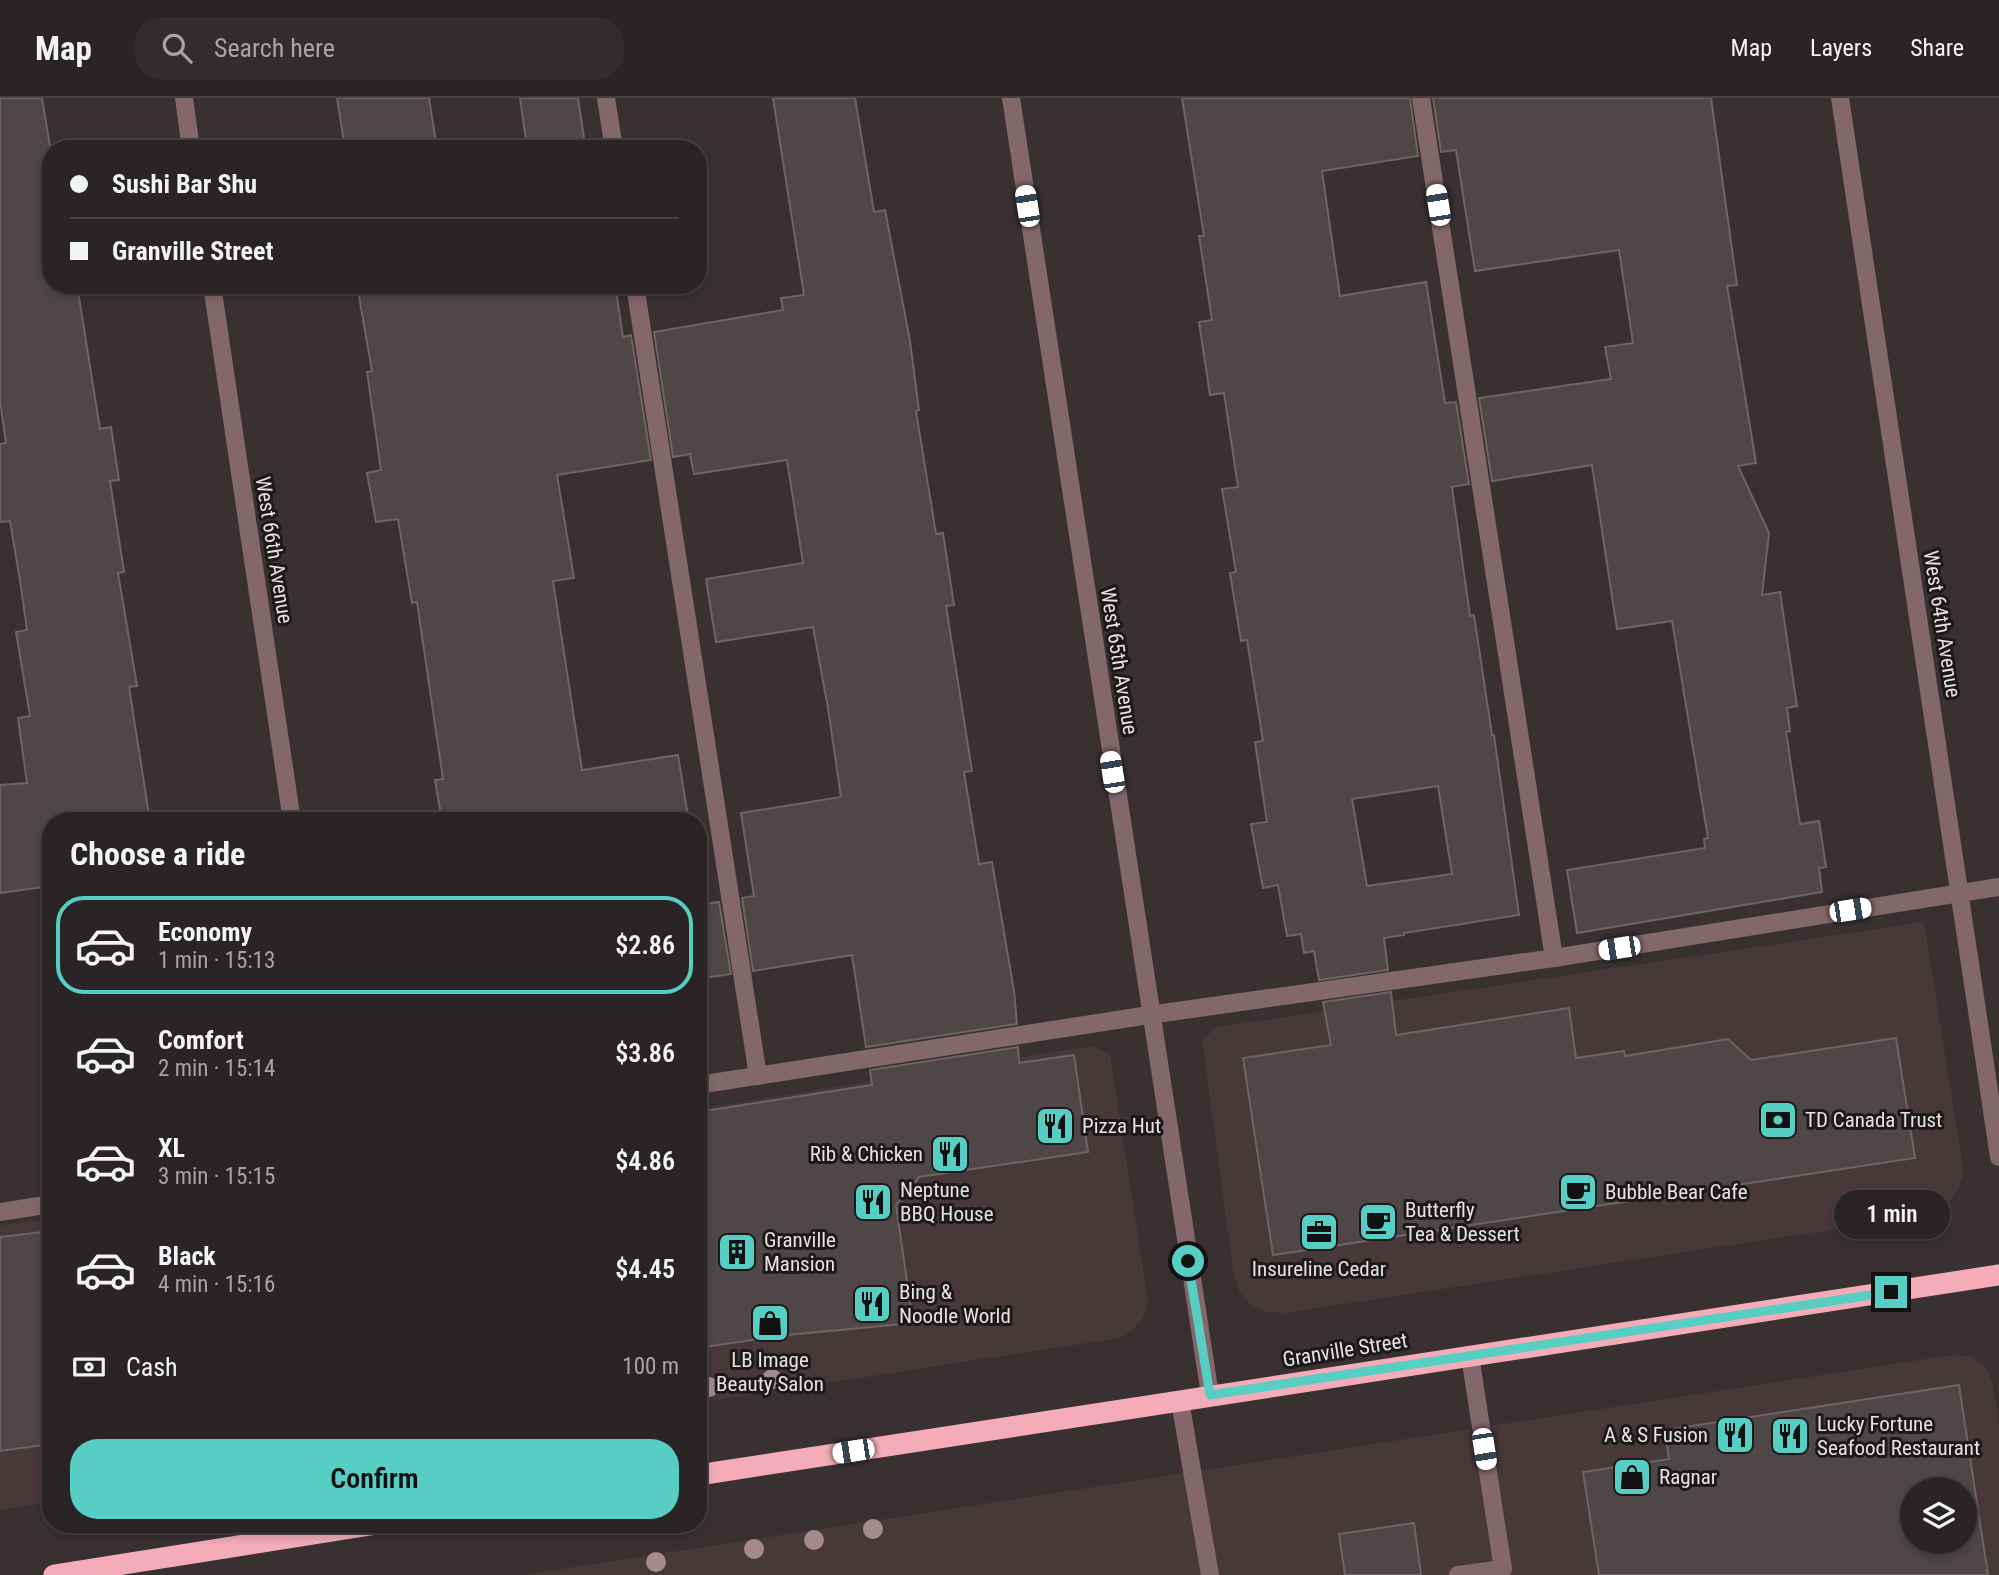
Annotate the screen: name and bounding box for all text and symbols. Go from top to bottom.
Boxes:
search box [134,17,624,80]
text: Map [35,29,92,68]
icon: search [158,29,196,67]
text: Search here [214,33,335,63]
text: Map [1731,34,1772,62]
text: Layers [1810,34,1872,62]
text: Share [1910,34,1964,62]
text: Sushi Bar Shu [112,169,257,199]
car [1425,183,1452,227]
car [1014,184,1041,228]
text: Granville Street [112,236,273,266]
street label: West 66th Avenue [251,475,297,625]
street label: West 64th Avenue [1919,549,1965,699]
street label: West 65th Avenue [1096,586,1142,736]
car [1099,750,1126,794]
text: Choose a ride [70,835,245,873]
car [1828,896,1873,924]
icon: car [74,914,137,977]
text: Economy [158,917,252,947]
text: $2.86 [615,930,675,960]
car [1597,934,1642,962]
text: 1 min · 15:13 [158,947,275,974]
icon: car [74,1022,137,1085]
text: Comfort [158,1025,244,1055]
text: $3.86 [615,1038,675,1068]
text: 2 min · 15:14 [158,1055,275,1082]
bank icon: TD Canada Trust [1757,1099,1799,1141]
restaurant icon: Pizza Hut [1034,1105,1076,1147]
place label: TD Canada Trust [1805,1108,1942,1132]
place label: Pizza Hut [1082,1114,1161,1138]
icon: car [74,1130,137,1193]
text: XL [158,1133,185,1163]
restaurant icon: Rib & Chicken [929,1133,971,1175]
place label: Rib & Chicken [810,1142,923,1166]
text: $4.86 [615,1146,675,1176]
text: 3 min · 15:15 [158,1163,275,1190]
cafe icon: Bubble Bear Cafe [1557,1171,1599,1213]
place label: Neptune BBQ House [900,1178,994,1226]
place label: Bubble Bear Cafe [1605,1180,1748,1204]
restaurant icon: Neptune BBQ House [852,1181,894,1223]
callout: 1 min [1833,1190,1949,1240]
place label: Butterfly Tea & Dessert [1405,1198,1520,1246]
cafe icon: Butterfly Tea & Dessert [1357,1201,1399,1243]
text: 1 min [1867,1201,1917,1228]
office icon: Insureline Cedar [1298,1211,1340,1253]
place label: Granville Mansion [764,1228,836,1276]
building icon: Granville Mansion [716,1231,758,1273]
icon: car [74,1238,137,1301]
text: Black [158,1241,216,1271]
route start [1172,1245,1204,1277]
text: $4.45 [615,1254,675,1284]
place label: Insureline Cedar [1252,1257,1386,1281]
text: 4 min · 15:16 [158,1271,275,1298]
route end [1875,1276,1907,1308]
place label: Bing & Noodle World [899,1280,1011,1328]
restaurant icon: Bing & Noodle World [851,1283,893,1325]
shop icon: LB Image Beauty Salon [749,1302,791,1344]
street label: Granville Street [1281,1328,1409,1372]
icon: cash [70,1348,108,1386]
place label: LB Image Beauty Salon [716,1348,824,1396]
text: Cash [126,1352,178,1382]
text: 100 m [622,1353,679,1380]
place label: Lucky Fortune Seafood Restaurant [1817,1412,1980,1460]
restaurant icon: A & S Fusion [1714,1414,1756,1456]
restaurant icon: Lucky Fortune Seafood Restaurant [1769,1415,1811,1457]
place label: A & S Fusion [1604,1423,1708,1447]
car [1471,1427,1498,1471]
car [831,1437,876,1465]
button: Confirm [70,1439,679,1519]
shop icon: Ragnar [1611,1456,1653,1498]
place label: Ragnar [1659,1465,1717,1489]
map controls [1900,1477,1977,1554]
button: layers [1900,1477,1977,1554]

